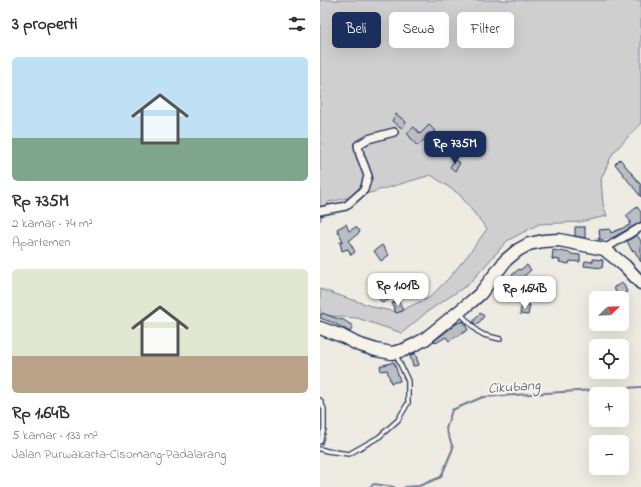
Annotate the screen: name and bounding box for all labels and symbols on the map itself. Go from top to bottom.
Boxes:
pin: Rp 735M [418,131,492,165]
pin: Rp 1.01B [357,273,439,307]
pin: Rp 1.64B [484,276,566,310]
north arrow [589,291,629,331]
water label: Cikubang [487,375,542,400]

